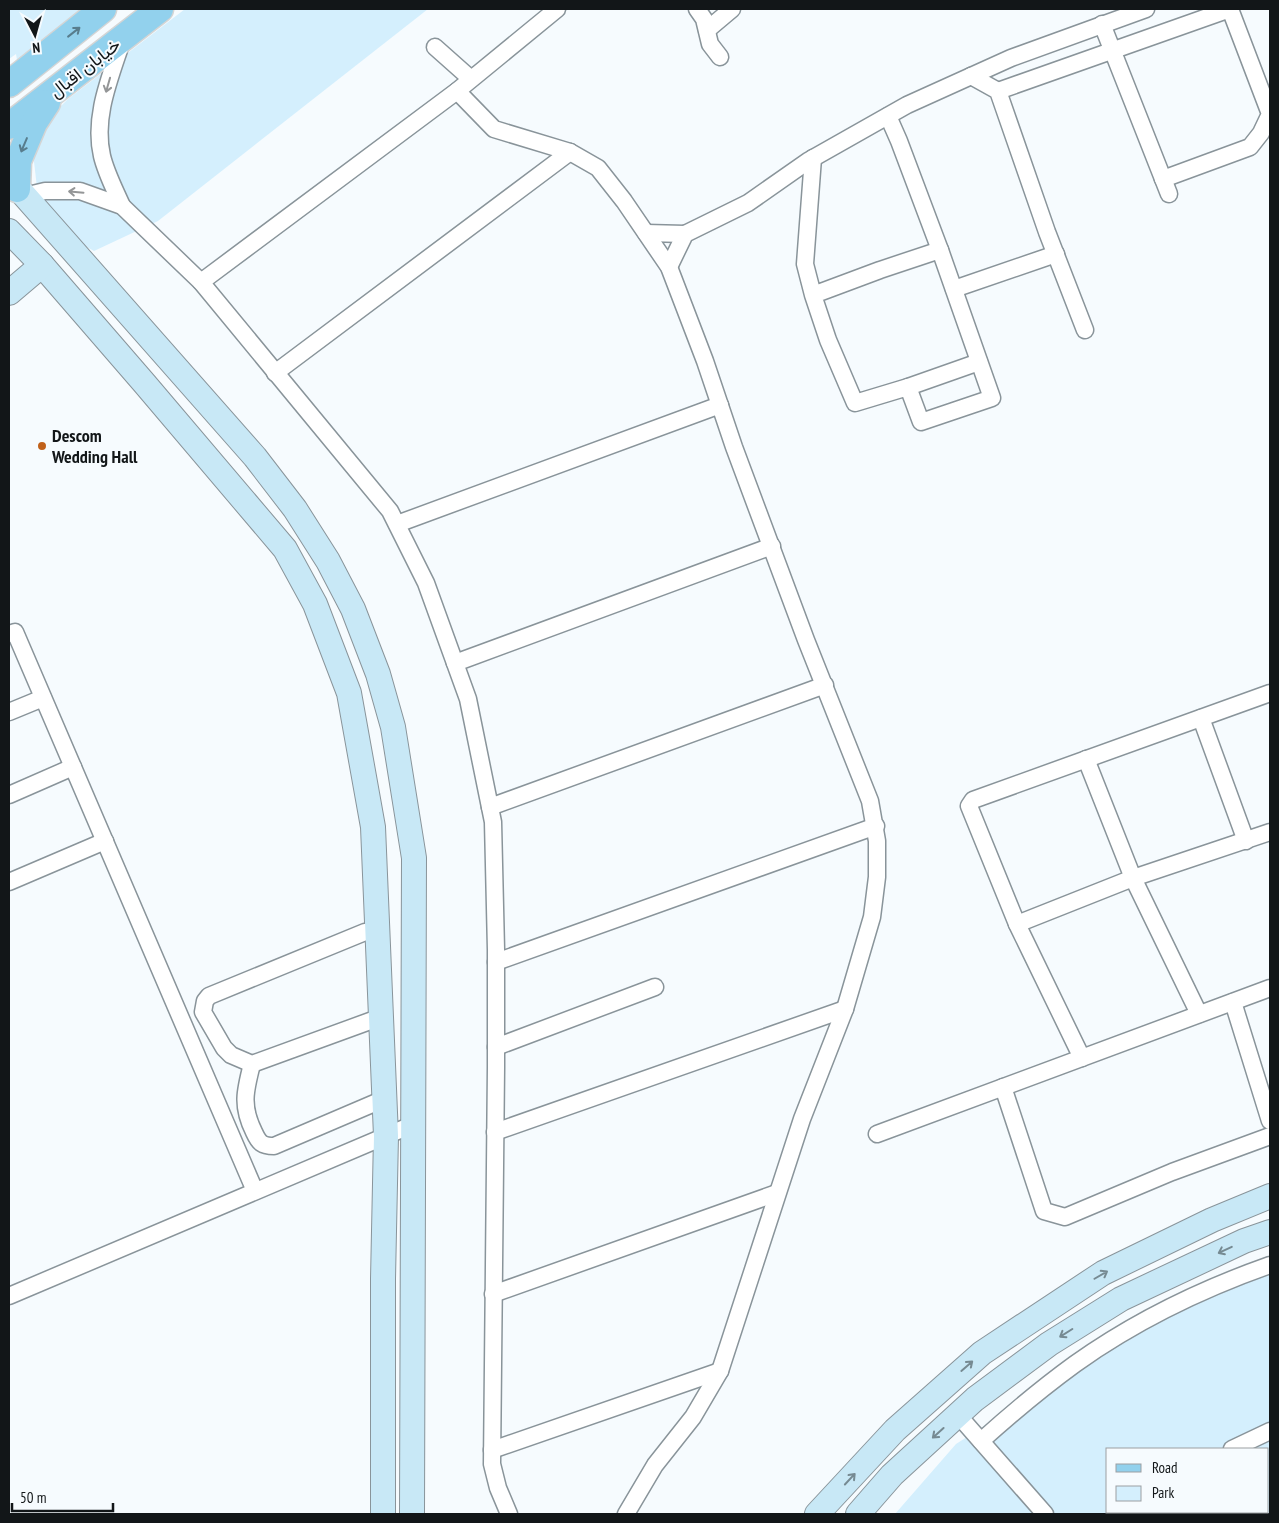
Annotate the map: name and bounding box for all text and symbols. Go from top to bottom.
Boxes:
north arrow [10,10,60,60]
one-way arrow [68,26,81,37]
street label: خیابان اقبال [44,33,125,103]
text: N [32,39,41,57]
one-way arrow [102,77,112,93]
one-way arrow [19,137,29,152]
one-way arrow [68,187,84,196]
place label: Descom Wedding Hall [51,424,138,468]
marker: Descom Wedding Hall [36,440,48,452]
one-way arrow [1218,1246,1233,1255]
one-way arrow [1094,1269,1108,1279]
one-way arrow [1059,1329,1073,1339]
one-way arrow [960,1360,973,1371]
one-way arrow [931,1427,944,1439]
legend [1106,1448,1269,1513]
text: Road [1152,1458,1178,1477]
one-way arrow [844,1473,856,1485]
scale bar [12,1480,114,1512]
text: Park [1152,1483,1174,1502]
text: 50 m [20,1488,46,1507]

